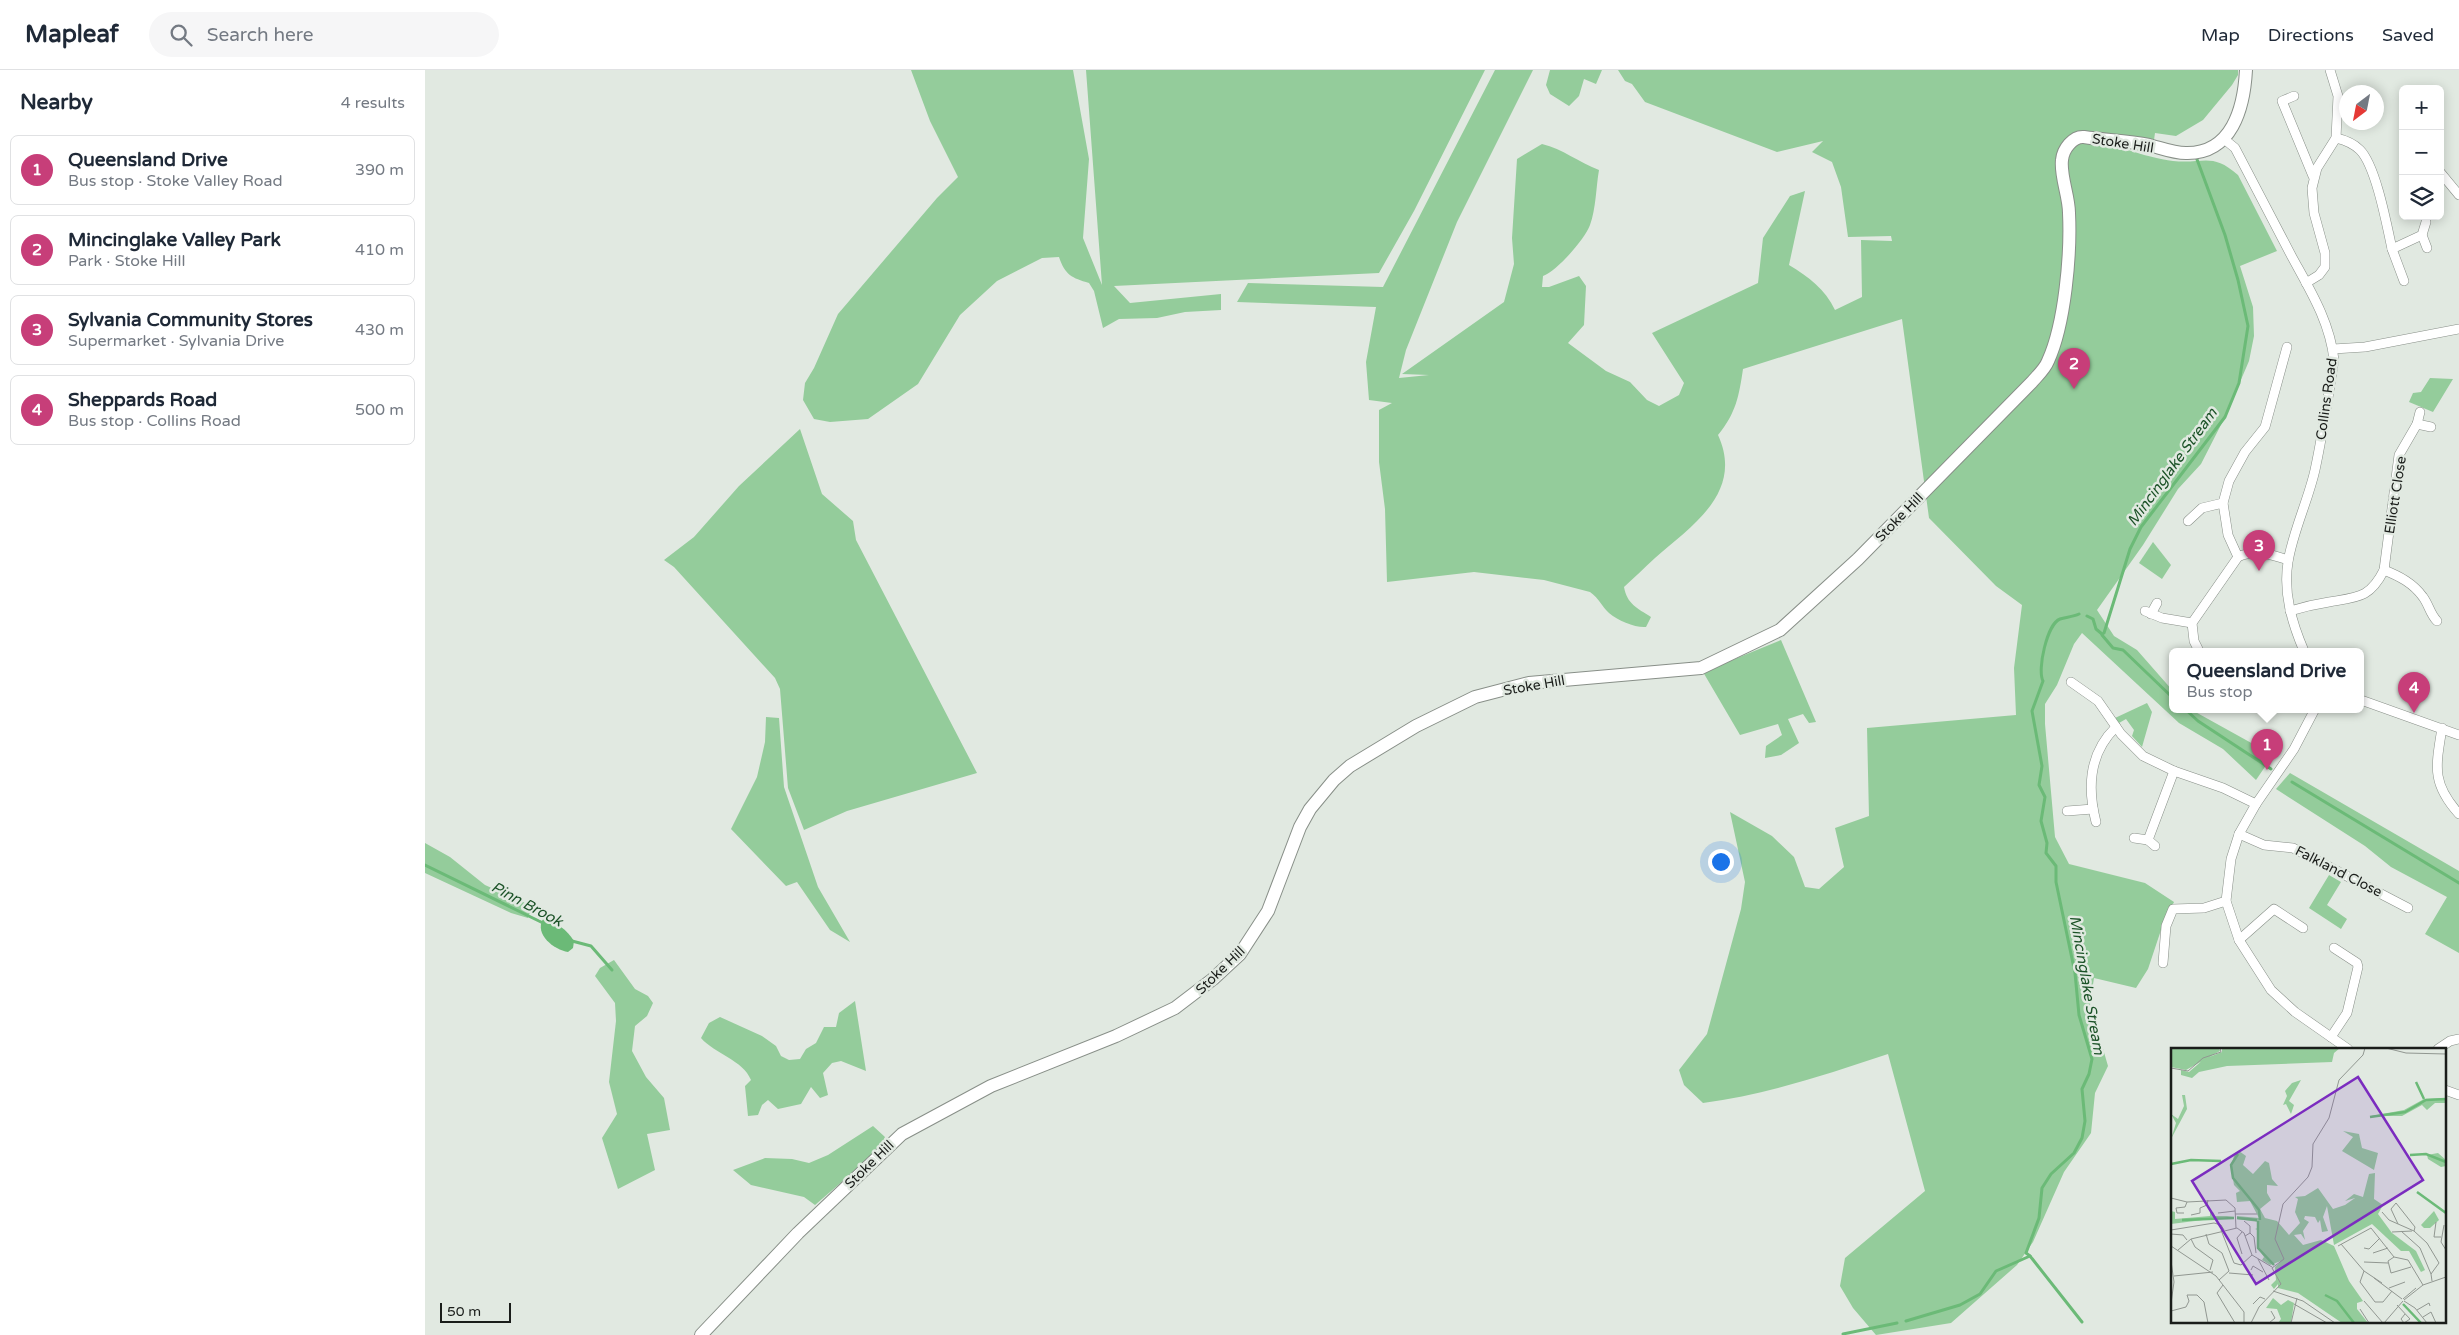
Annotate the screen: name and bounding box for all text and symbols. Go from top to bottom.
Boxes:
search box [149,12,499,57]
text: Mapleaf [25,20,119,49]
icon: search [167,21,195,49]
text: Search here [207,24,314,46]
text: Map [2201,24,2240,46]
text: Directions [2268,24,2354,46]
text: Saved [2382,24,2434,46]
north arrow [2339,85,2384,130]
map controls [2399,85,2444,220]
button: + [2399,85,2444,130]
text: Nearby [20,90,93,115]
text: 4 results [341,93,405,113]
street label: Stoke Hill [2091,130,2155,157]
button: − [2399,130,2444,175]
text: Queensland Drive [68,149,228,171]
text: 1 [32,160,42,180]
text: 390 m [355,160,404,180]
text: Bus stop · Stoke Valley Road [68,171,283,191]
button: layers [2399,175,2444,220]
text: Mincinglake Valley Park [68,229,281,251]
text: 2 [32,240,42,260]
text: 410 m [355,240,404,260]
text: Park · Stoke Hill [68,251,186,271]
text: Sylvania Community Stores [68,309,313,331]
text: 3 [32,320,42,340]
text: 430 m [355,320,404,340]
text: Supermarket · Sylvania Drive [68,331,284,351]
pin: 2 [2058,348,2090,389]
street label: Collins Road [2312,357,2341,441]
text: Sheppards Road [68,389,217,411]
text: 4 [32,400,42,420]
text: 500 m [355,400,404,420]
water label: Mincinglake Stream [2123,404,2221,529]
text: Bus stop · Collins Road [68,411,241,431]
street label: Elliott Close [2381,455,2410,535]
street label: Stoke Hill [1872,489,1927,546]
pin: 3 [2243,530,2275,571]
popup [2169,648,2364,713]
text: Queensland Drive [2187,660,2346,682]
street label: Stoke Hill [1502,672,1566,699]
pin: 4 [2398,672,2430,713]
text: Bus stop [2187,682,2253,702]
pin: 1 [2251,729,2283,770]
street label: Falkland Close [2293,842,2385,901]
your location [1708,849,1734,875]
water label: Pinn Brook [488,878,567,931]
water label: Mincinglake Stream [2066,914,2108,1057]
street label: Stoke Hill [1192,943,1249,998]
inset map [2171,1048,2447,1322]
street label: Stoke Hill [841,1137,898,1192]
scale bar [440,1300,511,1323]
text: 50 m [447,1303,481,1320]

